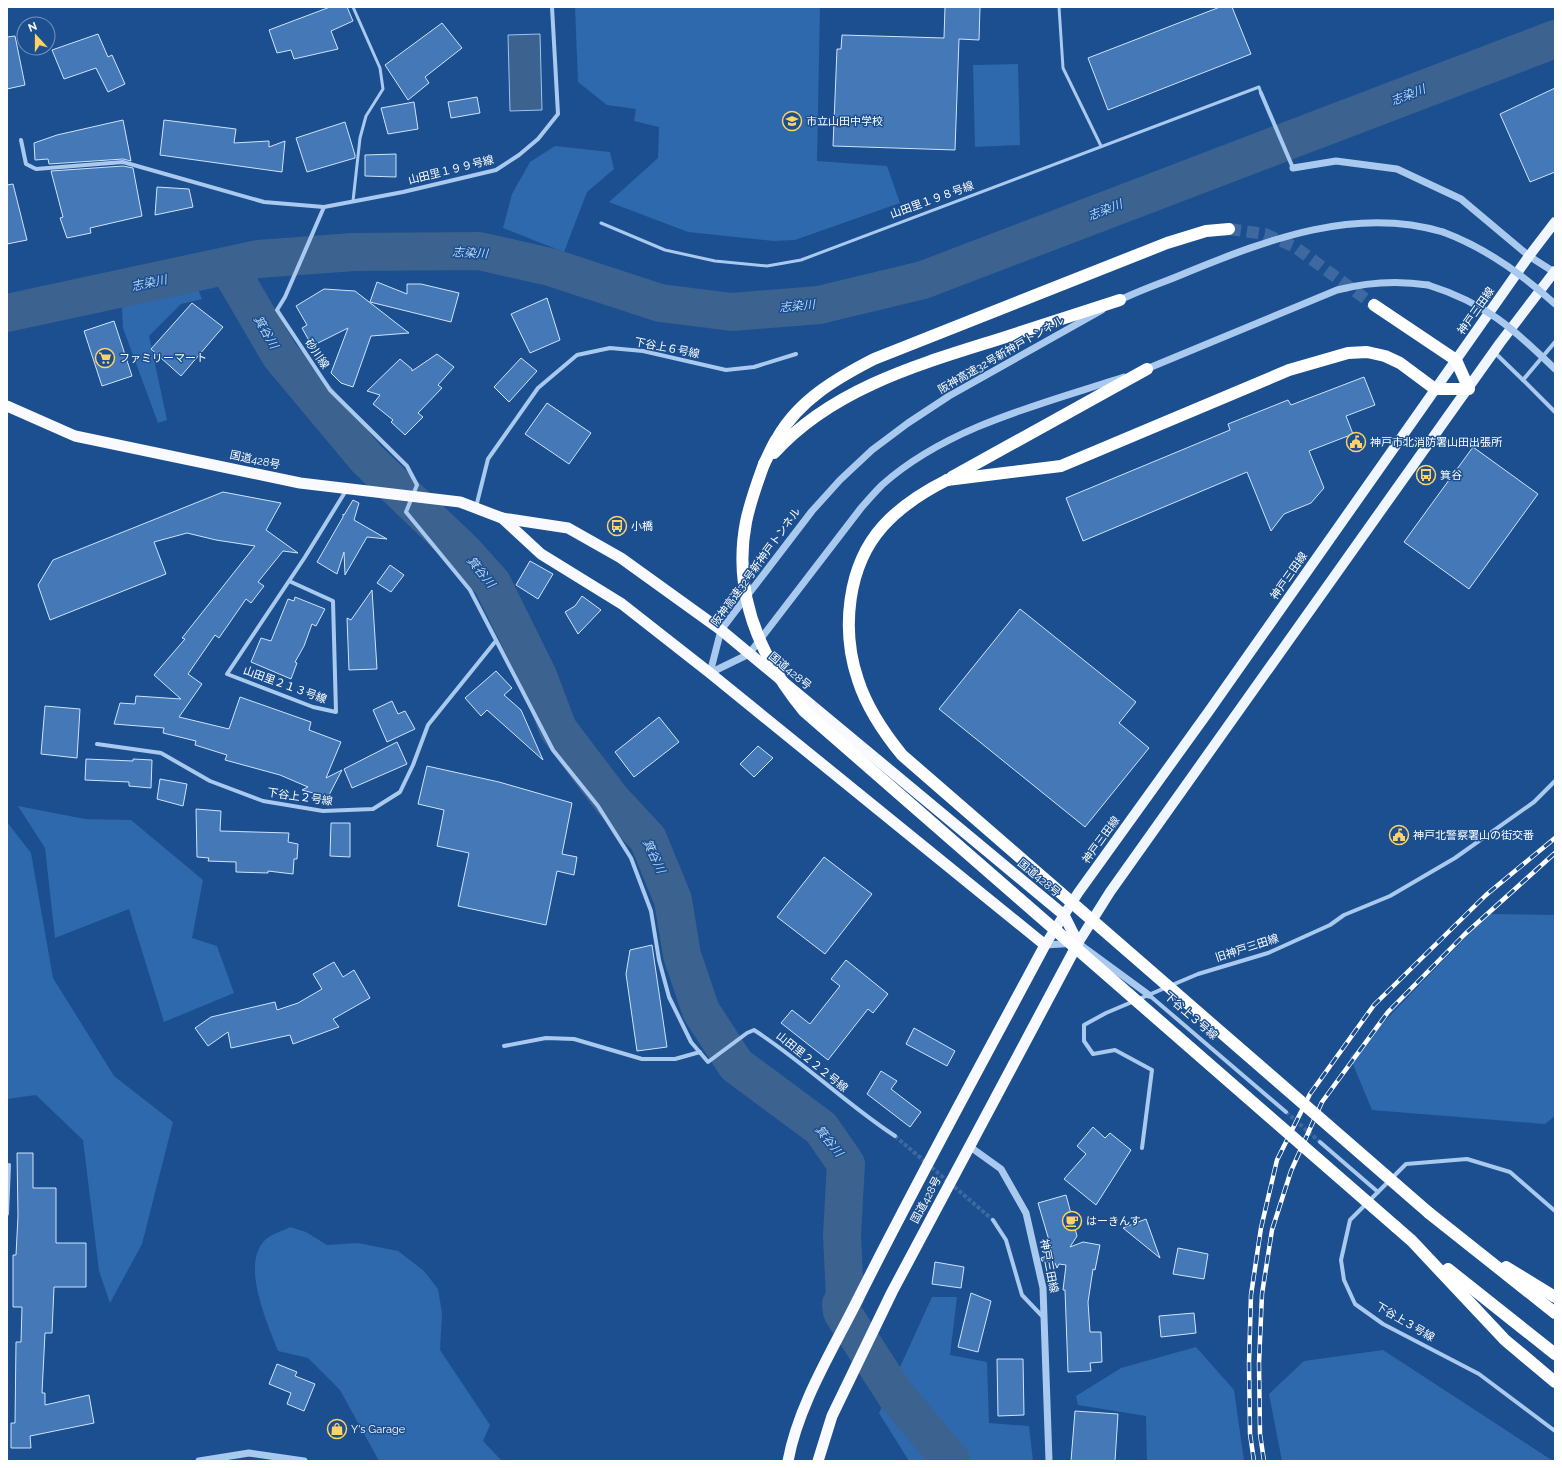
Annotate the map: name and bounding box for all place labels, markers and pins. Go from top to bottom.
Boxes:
school or university icon: 市立山田中学校 [781,110,803,132]
place label: 市立山田中学校 [806,115,883,128]
supermarket icon: ファミリーマート [94,347,116,369]
place label: ファミリーマート [119,352,207,365]
public building icon: 神戸市北消防署山田出張所 [1345,431,1367,453]
place label: 神戸市北消防署山田出張所 [1370,436,1503,449]
bus stop icon: 箕谷 [1415,464,1437,486]
place label: 箕谷 [1440,469,1462,482]
bus stop icon: 小橋 [606,515,628,537]
place label: 小橋 [631,520,653,533]
public building icon: 神戸北警察署山の街交番 [1388,824,1410,846]
place label: 神戸北警察署山の街交番 [1413,829,1534,842]
cafe icon: はーきんす [1061,1210,1083,1232]
place label: はーきんす [1086,1215,1141,1228]
shop icon: Y's Garage [326,1418,348,1440]
place label: Y's Garage [351,1423,406,1436]

